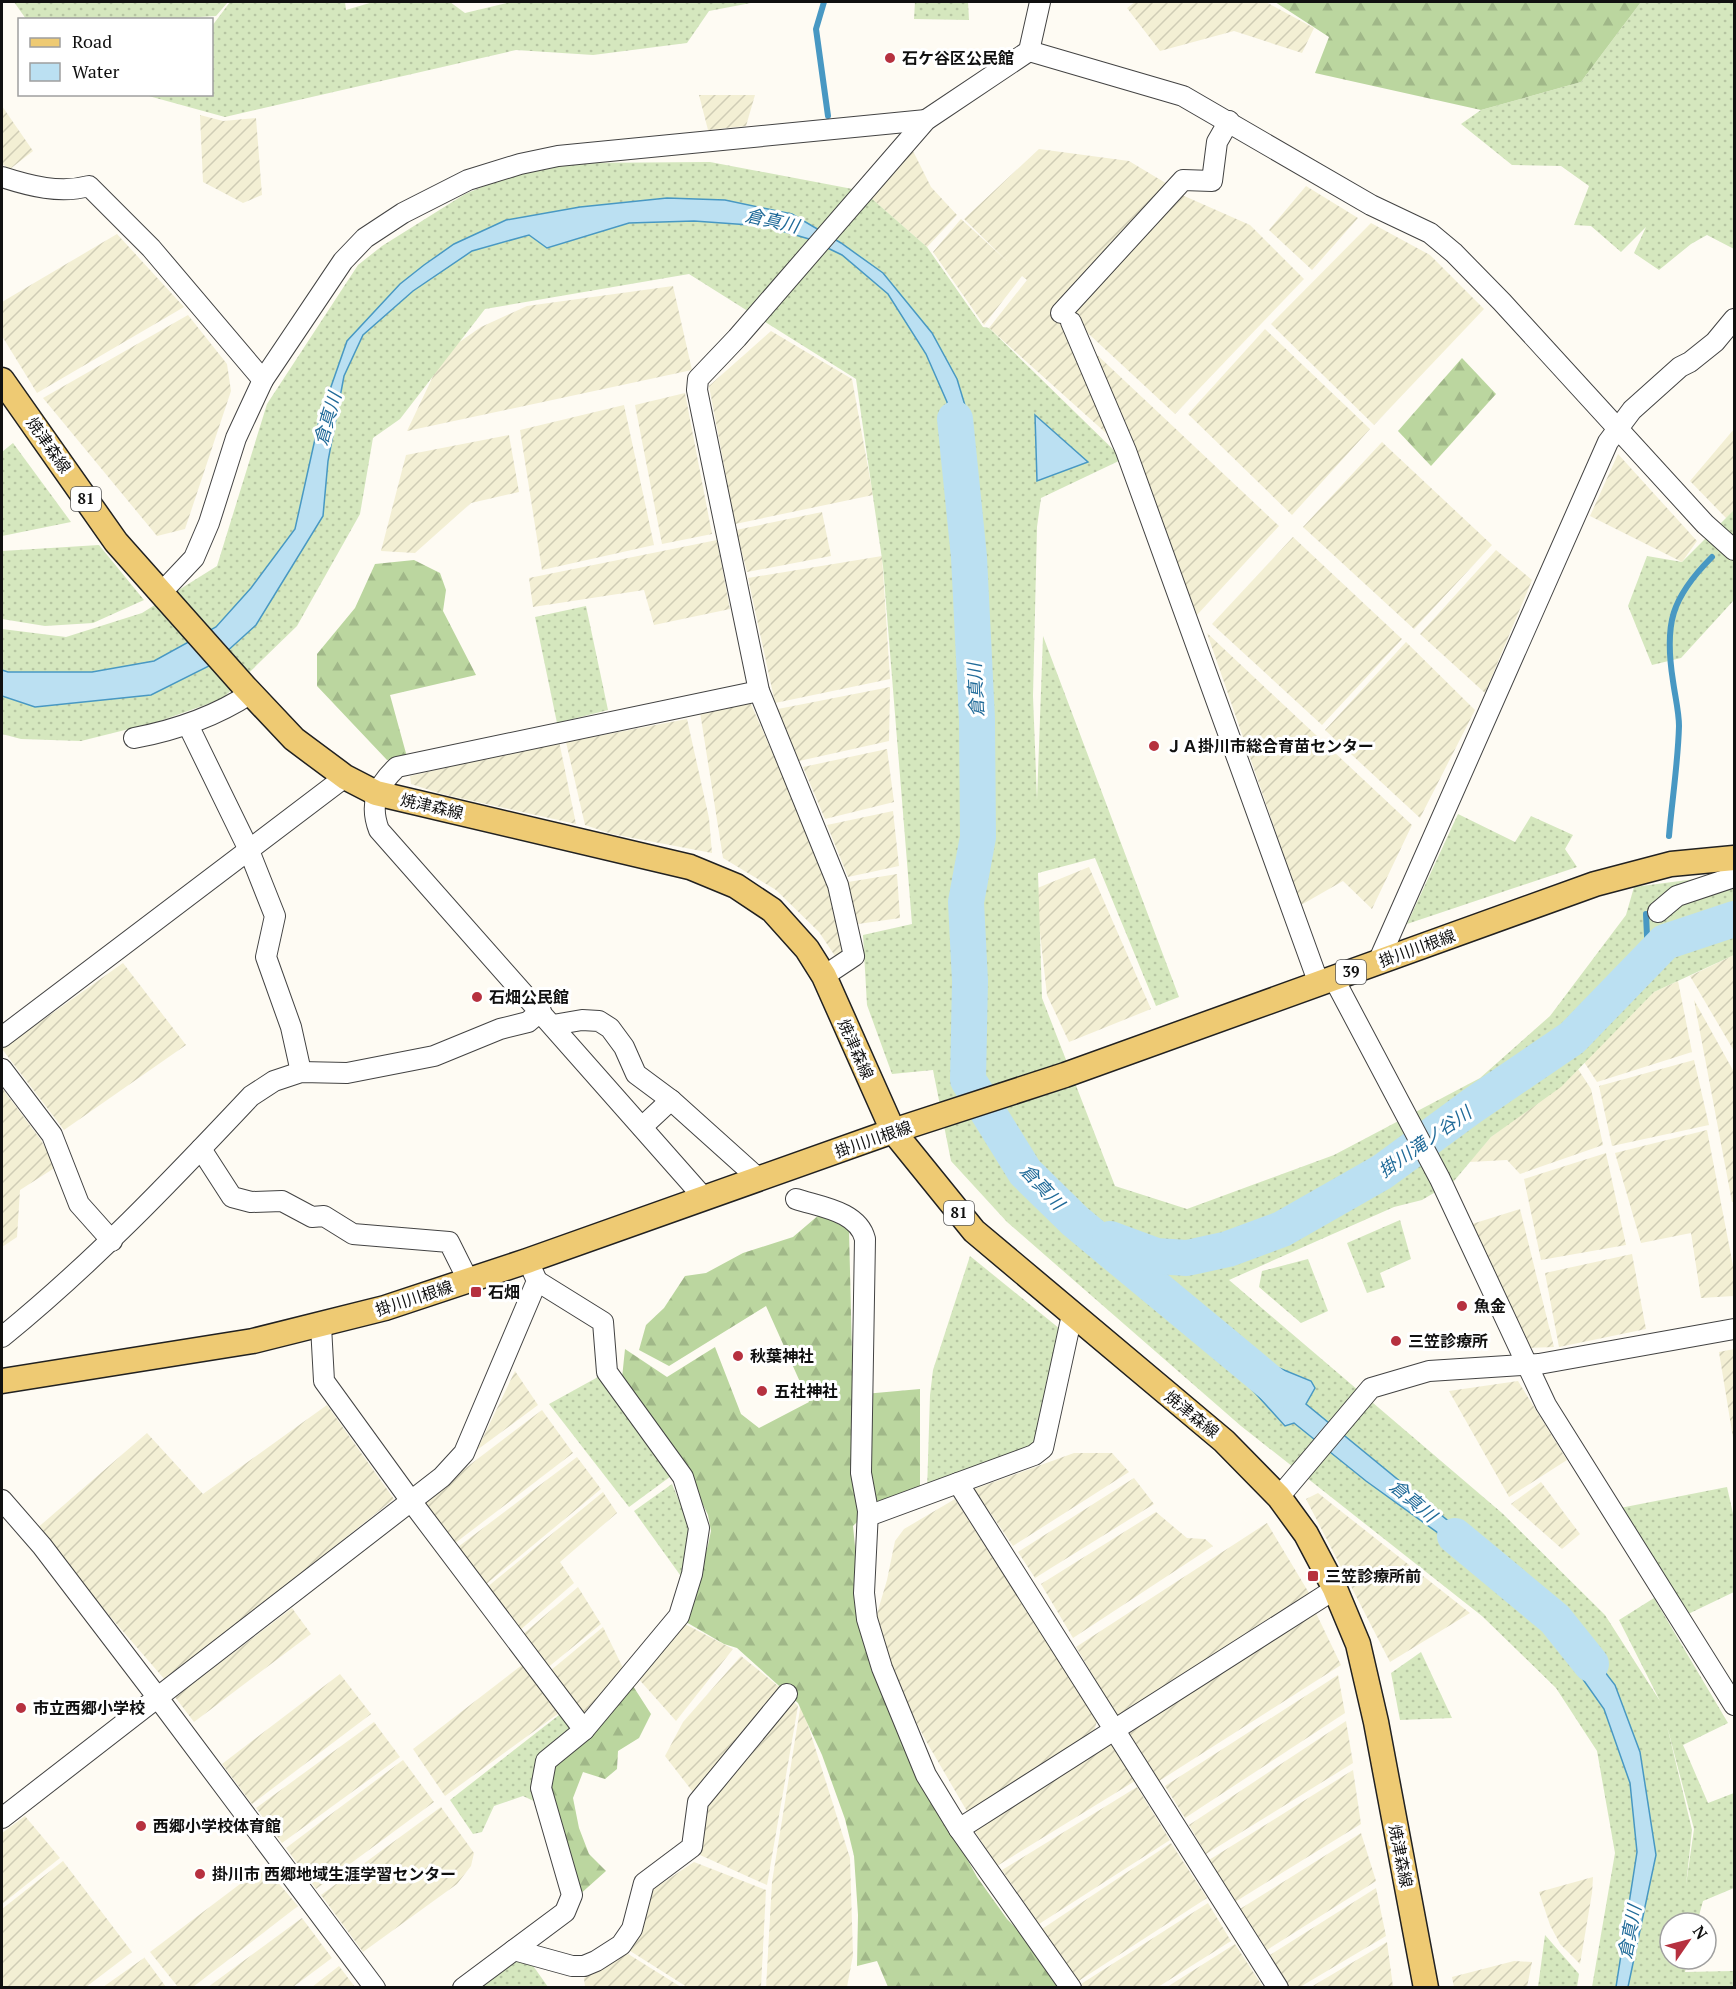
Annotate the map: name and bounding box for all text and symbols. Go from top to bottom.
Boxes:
legend [18,18,213,96]
text: Road [72,29,112,53]
place label: 石ケ谷区公民館 [902,47,1014,69]
marker: 石ケ谷区公民館 [883,51,897,65]
text: Water [72,59,119,83]
water label: 倉真川 [743,202,803,238]
water label: 倉真川 [308,388,347,448]
street label: 焼津森線 [22,412,76,478]
road number: 81 [71,487,101,511]
water label: 倉真川 [962,660,988,718]
place label: ＪＡ掛川市総合育苗センター [1166,735,1374,757]
marker: ＪＡ掛川市総合育苗センター [1147,739,1161,753]
street label: 焼津森線 [398,788,466,824]
street label: 掛川川根線 [1376,924,1458,972]
road number: 39 [1336,960,1366,984]
place label: 石畑公民館 [489,986,569,1008]
marker: 石畑公民館 [470,990,484,1004]
street label: 焼津森線 [833,1015,879,1083]
water label: 掛川滝ノ谷川 [1373,1099,1477,1182]
street label: 掛川川根線 [832,1116,914,1162]
water label: 倉真川 [1016,1158,1071,1216]
road number: 81 [944,1201,974,1225]
street label: 掛川川根線 [373,1275,455,1321]
place label: 石畑 [488,1281,520,1303]
marker: 石畑 [469,1285,483,1299]
place label: 魚金 [1474,1295,1506,1317]
marker: 魚金 [1455,1299,1469,1313]
place label: 三笠診療所 [1408,1330,1488,1352]
marker: 三笠診療所 [1389,1334,1403,1348]
place label: 秋葉神社 [750,1345,814,1367]
marker: 秋葉神社 [731,1349,745,1363]
place label: 五社神社 [774,1380,838,1402]
marker: 五社神社 [755,1384,769,1398]
street label: 焼津森線 [1160,1385,1224,1443]
water label: 倉真川 [1385,1474,1444,1528]
place label: 三笠診療所前 [1325,1565,1421,1587]
marker: 三笠診療所前 [1306,1569,1320,1583]
place label: 市立西郷小学校 [33,1697,145,1719]
marker: 市立西郷小学校 [14,1701,28,1715]
place label: 西郷小学校体育館 [153,1815,281,1837]
marker: 西郷小学校体育館 [134,1819,148,1833]
street label: 焼津森線 [1384,1822,1418,1890]
place label: 掛川市 西郷地域生涯学習センター [212,1863,456,1885]
marker: 掛川市 西郷地域生涯学習センター [193,1867,207,1881]
water label: 倉真川 [1612,1901,1646,1961]
north arrow [1658,1911,1718,1971]
text: N [1688,1921,1713,1944]

